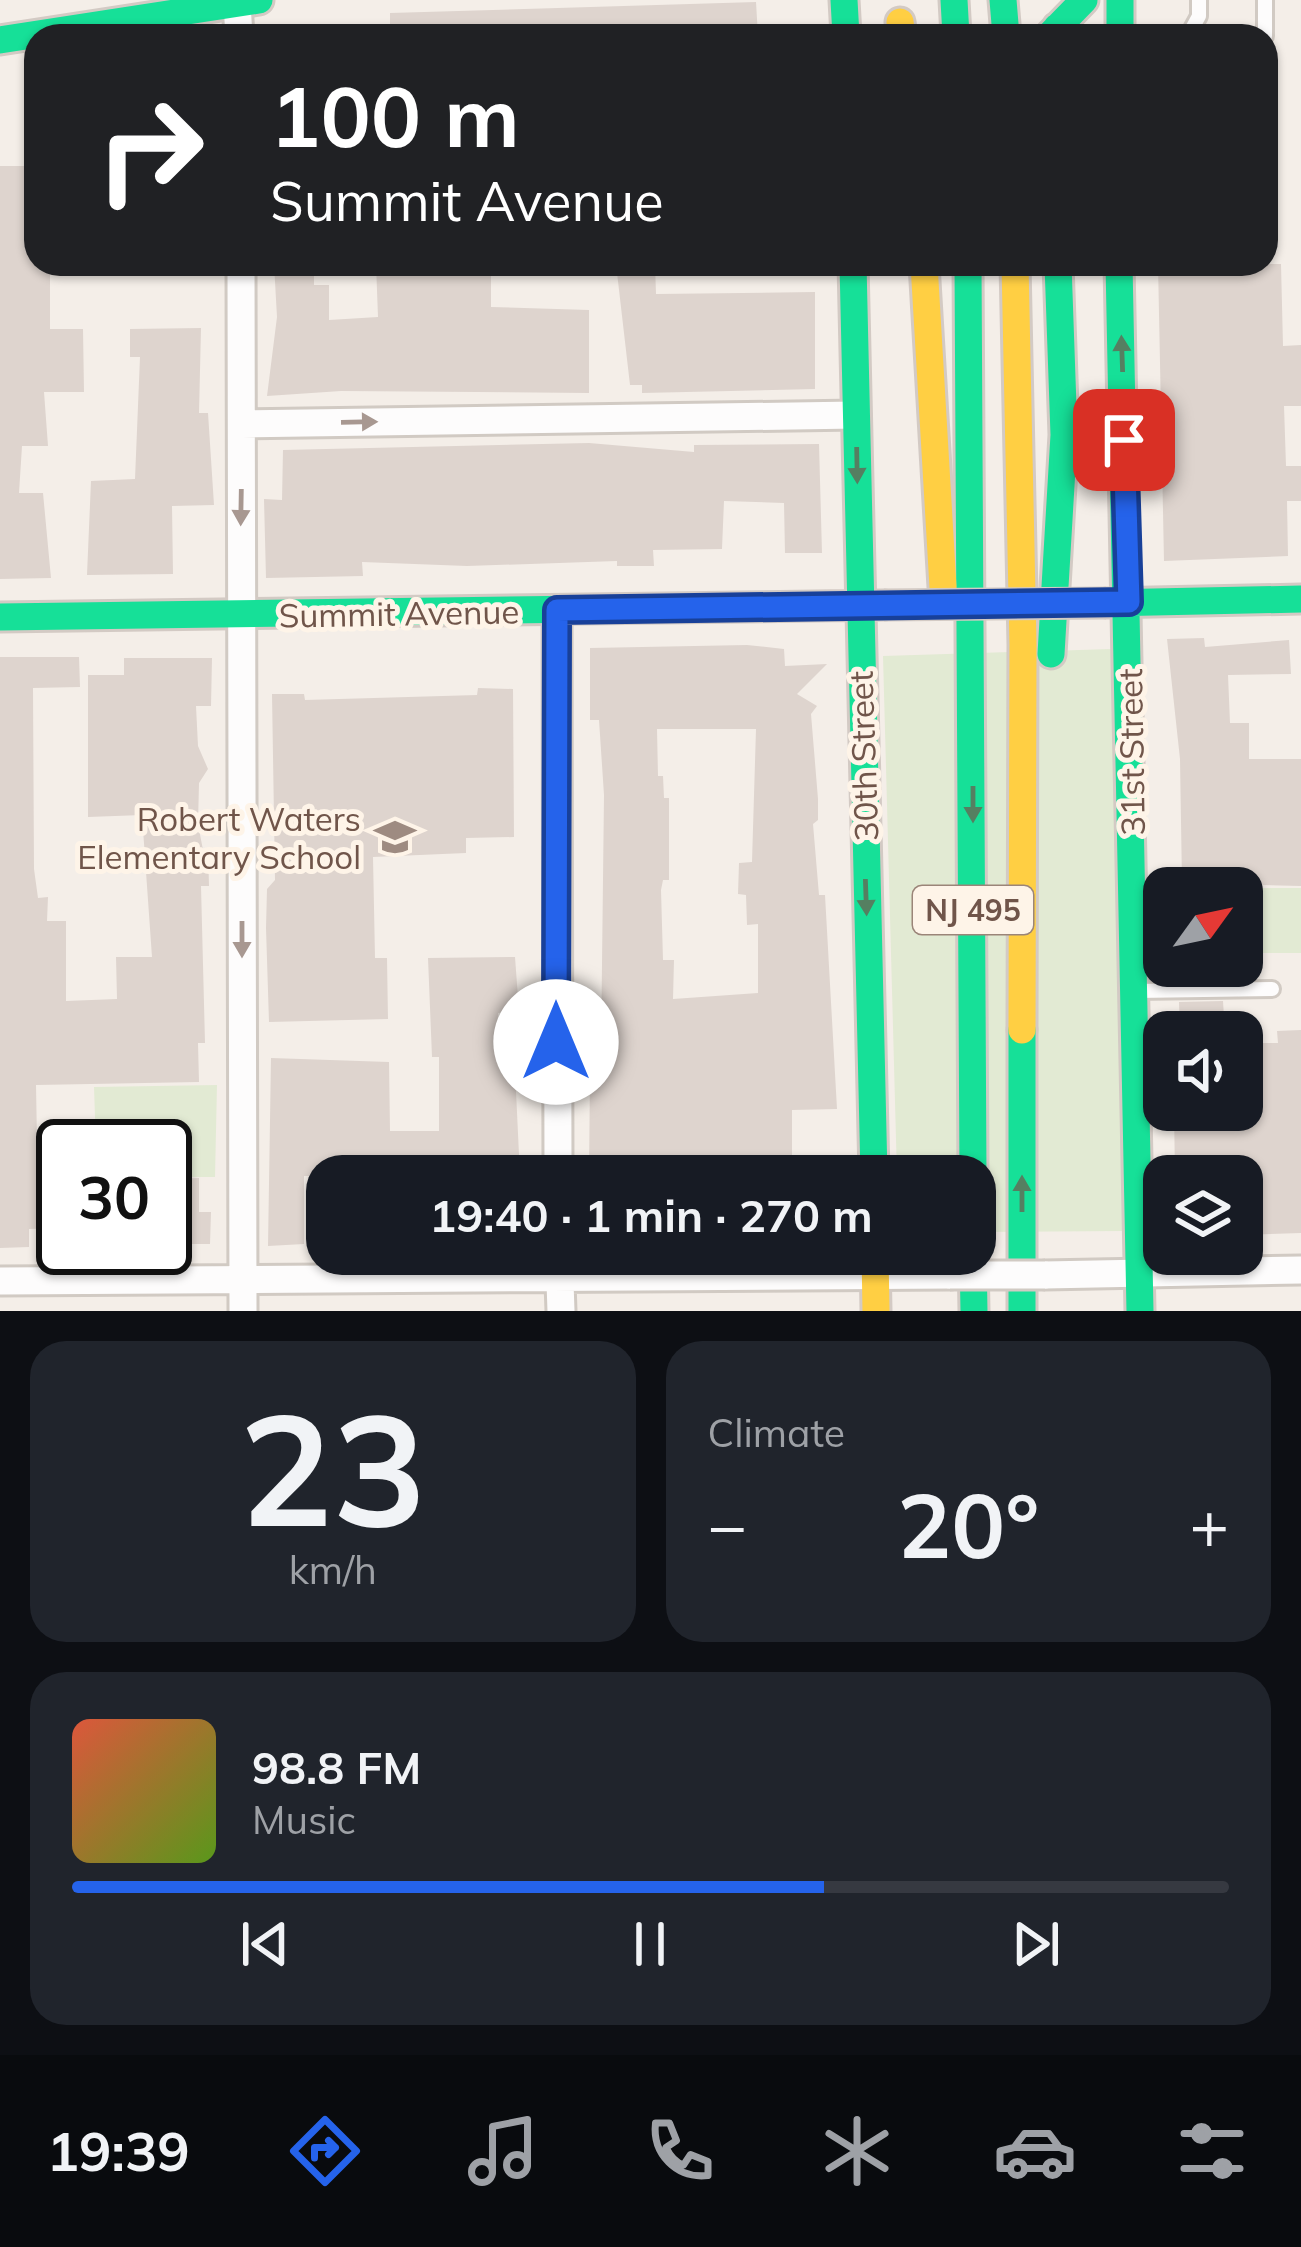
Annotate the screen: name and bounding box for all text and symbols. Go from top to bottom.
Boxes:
text: 100 m [270,63,520,168]
icon: right [72,72,228,228]
text: Summit Avenue [270,167,664,235]
one-way arrow [1112,334,1131,372]
pin [1073,389,1175,491]
icon: arrive [1091,407,1157,473]
one-way arrow [341,412,379,431]
one-way arrow [847,447,866,485]
one-way arrow [231,489,250,527]
street label: Summit Avenue [278,590,520,636]
street label: 31st Street [1109,668,1153,836]
street label: 30th Street [840,670,886,842]
one-way arrow [963,786,983,824]
place label: Robert Waters Elementary School [77,798,361,877]
school or university icon: Robert Waters Elementary School [372,814,418,860]
north arrow [1143,867,1263,987]
map controls [1143,867,1263,1275]
one-way arrow [857,879,876,917]
road number: NJ 495 [913,886,1033,934]
one-way arrow [232,921,252,959]
position arrow [493,979,619,1105]
button: sound [1143,1011,1263,1131]
speed limit sign: 30 [36,1119,192,1275]
button: layers [1143,1155,1263,1275]
one-way arrow [1012,1174,1032,1212]
text: 19:40 · 1 min · 270 m [429,1187,873,1243]
text: 23 [239,1369,426,1565]
text: Climate [708,1408,845,1457]
text: 20° [897,1468,1039,1581]
text: − [708,1483,747,1566]
text: + [1189,1483,1229,1566]
text: km/h [289,1545,377,1594]
text: 98.8 FM [252,1739,421,1795]
text: Music [252,1795,356,1844]
icon: previous [232,1911,298,1977]
icon: pause [617,1911,683,1977]
icon: next [1003,1911,1069,1977]
icon: directions [283,2109,367,2193]
icon: music [461,2109,545,2193]
icon: phone [638,2109,722,2193]
icon: climate [815,2109,899,2193]
icon: car [993,2109,1077,2193]
icon: filters [1170,2109,1254,2193]
text: 19:39 [47,2117,190,2185]

